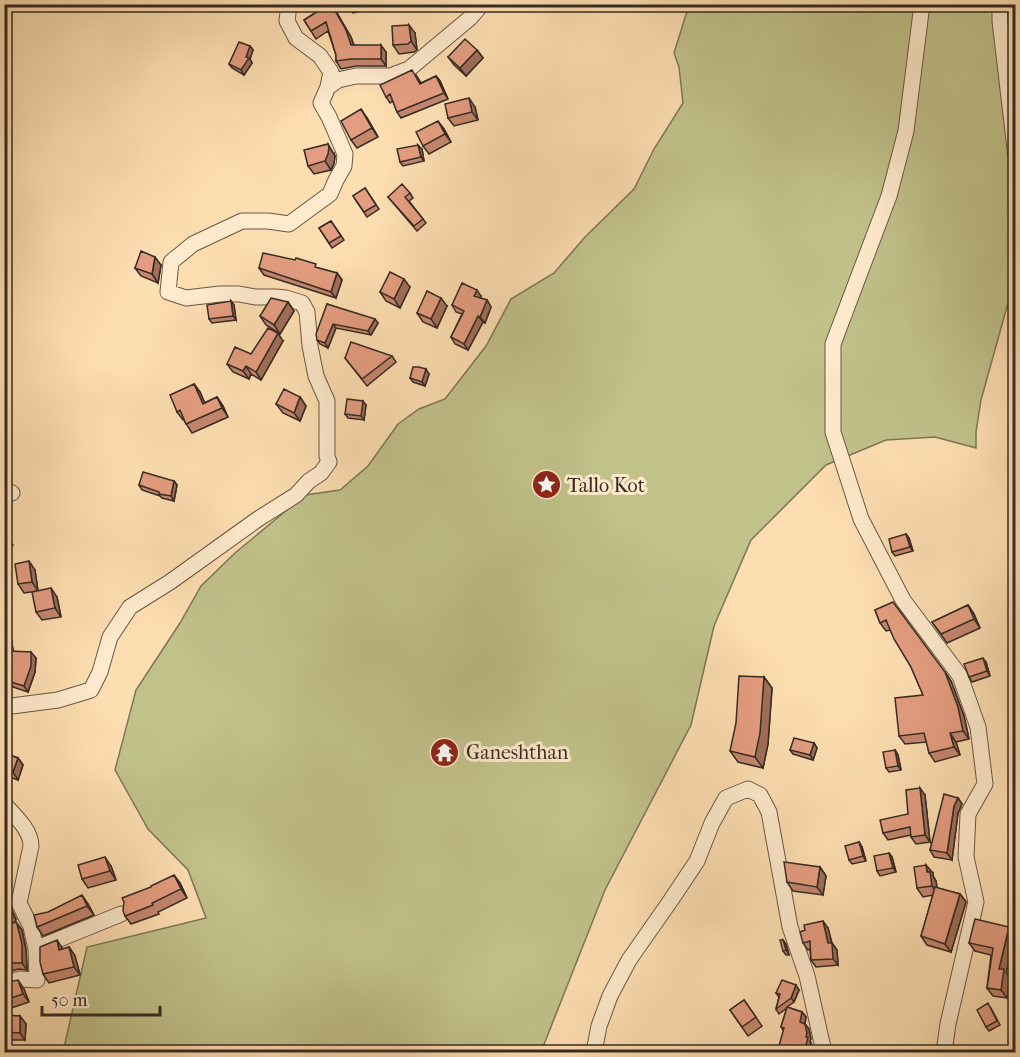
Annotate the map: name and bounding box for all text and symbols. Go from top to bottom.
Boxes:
place icon: Tallo Kot [530,469,562,501]
place label: Tallo Kot [567,474,645,497]
temple icon: Ganeshthan [429,736,461,768]
place label: Ganeshthan [466,741,569,764]
scale bar [42,979,160,1017]
text: 50 m [51,990,88,1011]

